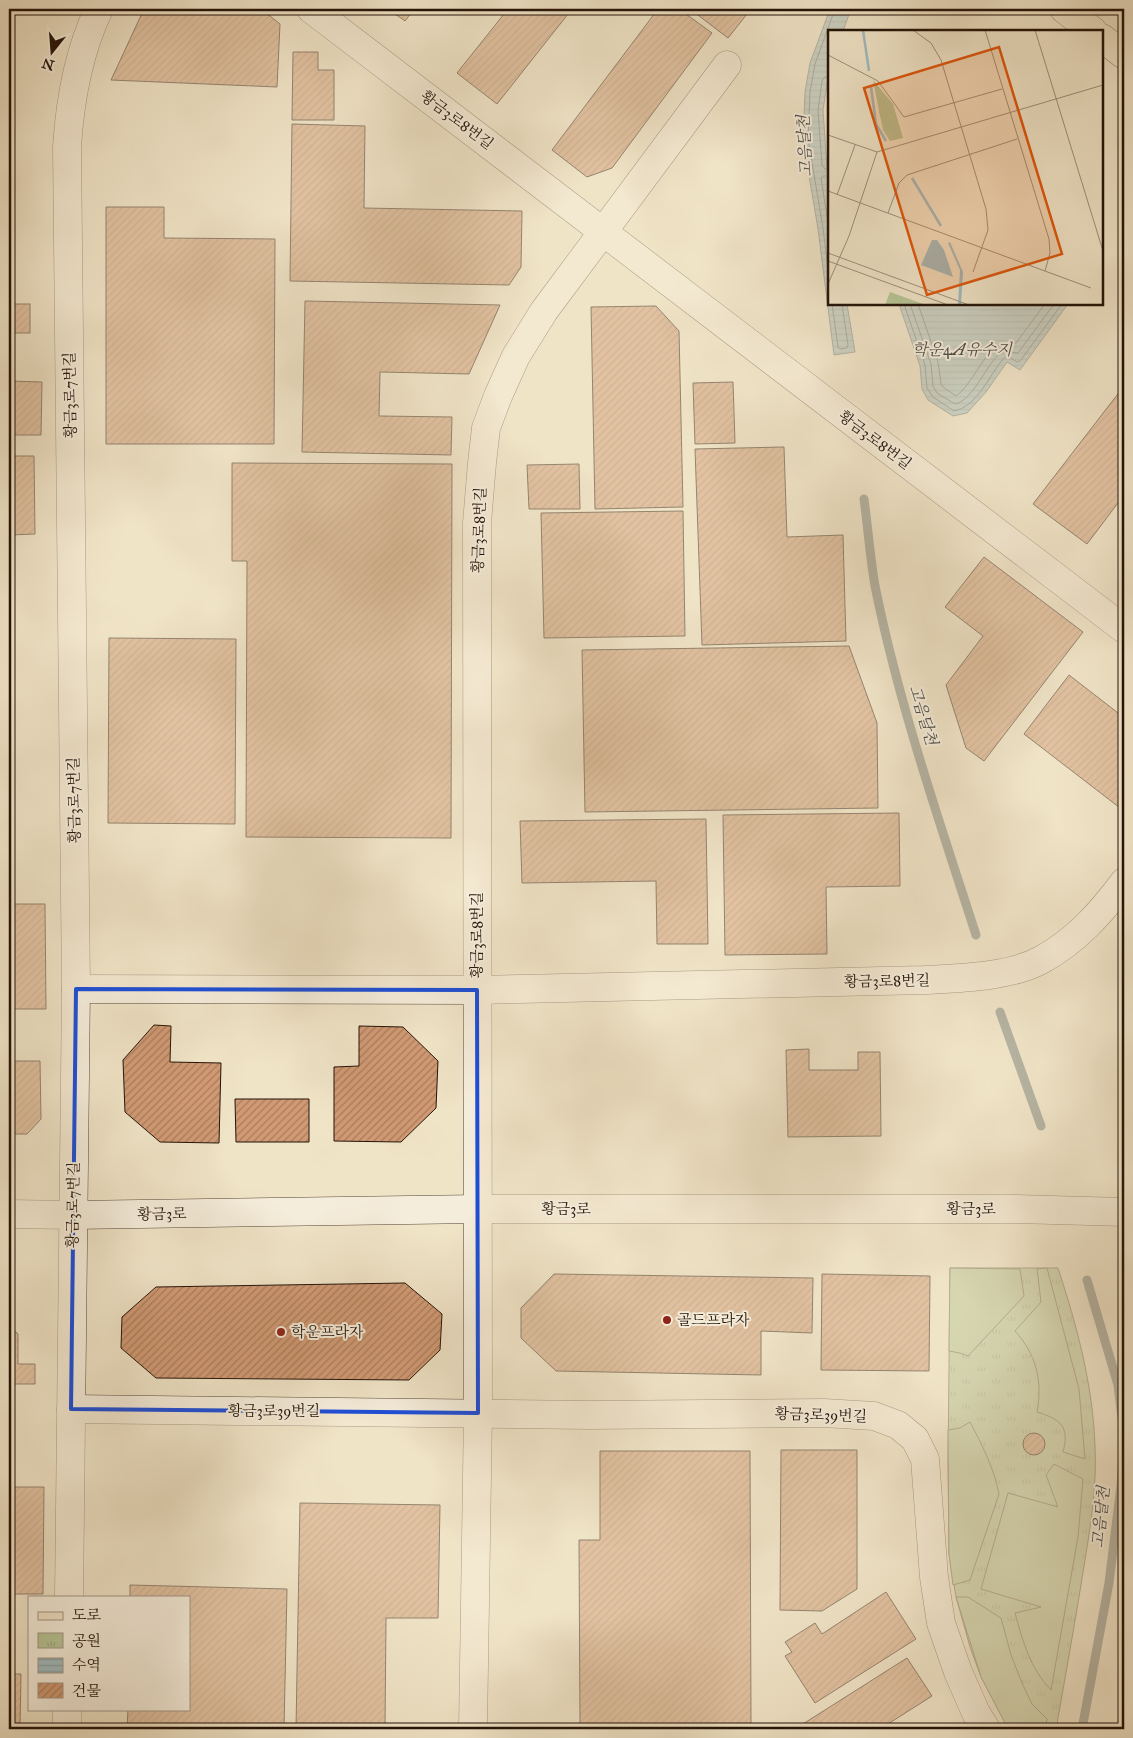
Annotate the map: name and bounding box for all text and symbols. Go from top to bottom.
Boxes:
north arrow [28,28,78,78]
inset map [828,30,1103,305]
text: N [40,54,57,74]
street label: 황금3로8번길 [417,87,497,153]
water label: 고음달천 [793,113,816,177]
water label: 학운4A유수지 [912,340,1014,359]
street label: 황금3로7번길 [60,352,80,438]
street label: 황금3로8번길 [835,407,915,473]
street label: 황금3로8번길 [468,486,490,574]
water label: 고음달천 [905,683,942,749]
street label: 황금3로7번길 [64,757,84,843]
street label: 황금3로8번길 [468,892,486,978]
street label: 황금3로8번길 [844,971,930,991]
street label: 황금3로7번길 [63,1162,83,1248]
street label: 황금3로 [541,1200,591,1218]
street label: 황금3로 [946,1200,996,1218]
street label: 황금3로 [137,1205,187,1223]
place label: 골드프라자 [677,1311,750,1329]
marker: 골드프라자 [661,1314,673,1326]
place label: 학운프라자 [291,1323,364,1341]
marker: 학운프라자 [275,1326,287,1338]
street label: 황금3로39번길 [228,1402,320,1420]
street label: 황금3로39번길 [774,1404,868,1426]
water label: 고음달천 [1088,1484,1113,1549]
legend [28,1596,190,1710]
text: 도로 [72,1606,101,1624]
text: 공원 [72,1632,101,1650]
text: 수역 [72,1656,101,1674]
text: 건물 [72,1682,101,1700]

